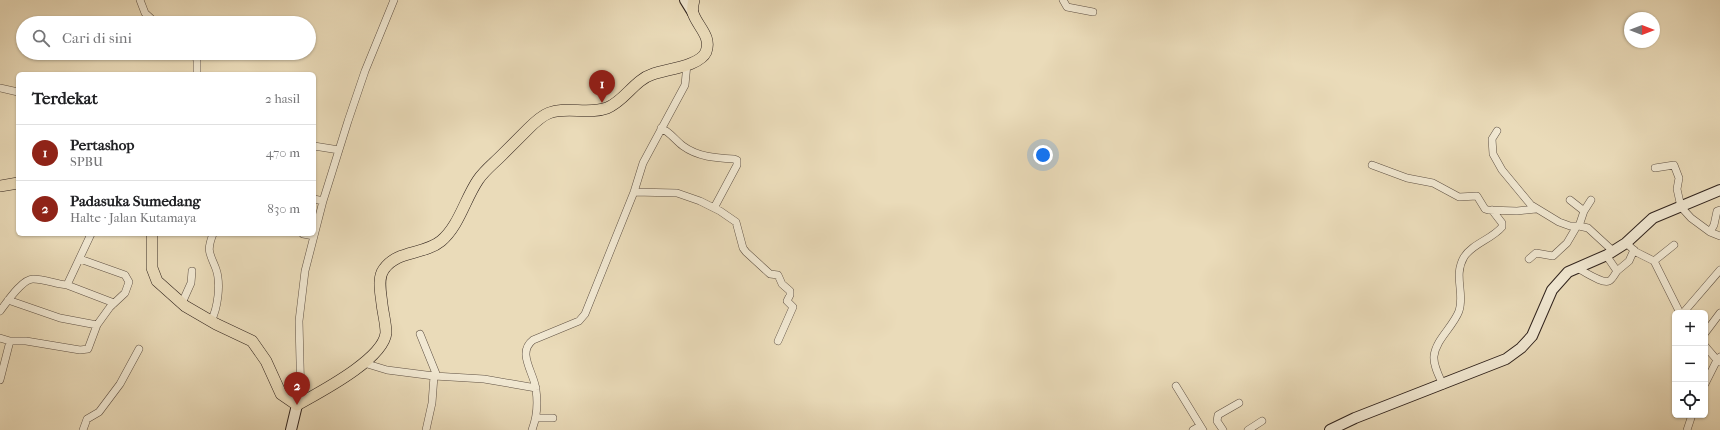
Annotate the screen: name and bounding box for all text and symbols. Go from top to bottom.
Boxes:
north arrow [1624,12,1660,48]
search box [16,16,316,60]
icon: search [30,27,52,49]
text: Cari di sini [62,29,132,47]
pin: 1 [589,70,615,103]
text: Terdekat [32,88,98,108]
text: 2 hasil [265,91,300,106]
text: Pertashop [70,136,134,154]
text: 1 [43,145,47,160]
text: 470 m [266,145,300,160]
your location [1033,145,1053,165]
text: SPBU [70,154,103,169]
text: Padasuka Sumedang [70,192,201,210]
text: 2 [42,201,48,216]
text: 830 m [267,201,300,216]
text: Halte · Jalan Kutamaya [70,210,196,225]
map controls [1672,310,1708,418]
button: + [1672,310,1708,346]
button: − [1672,346,1708,382]
pin: 2 [284,372,310,405]
button: locate [1672,382,1708,418]

